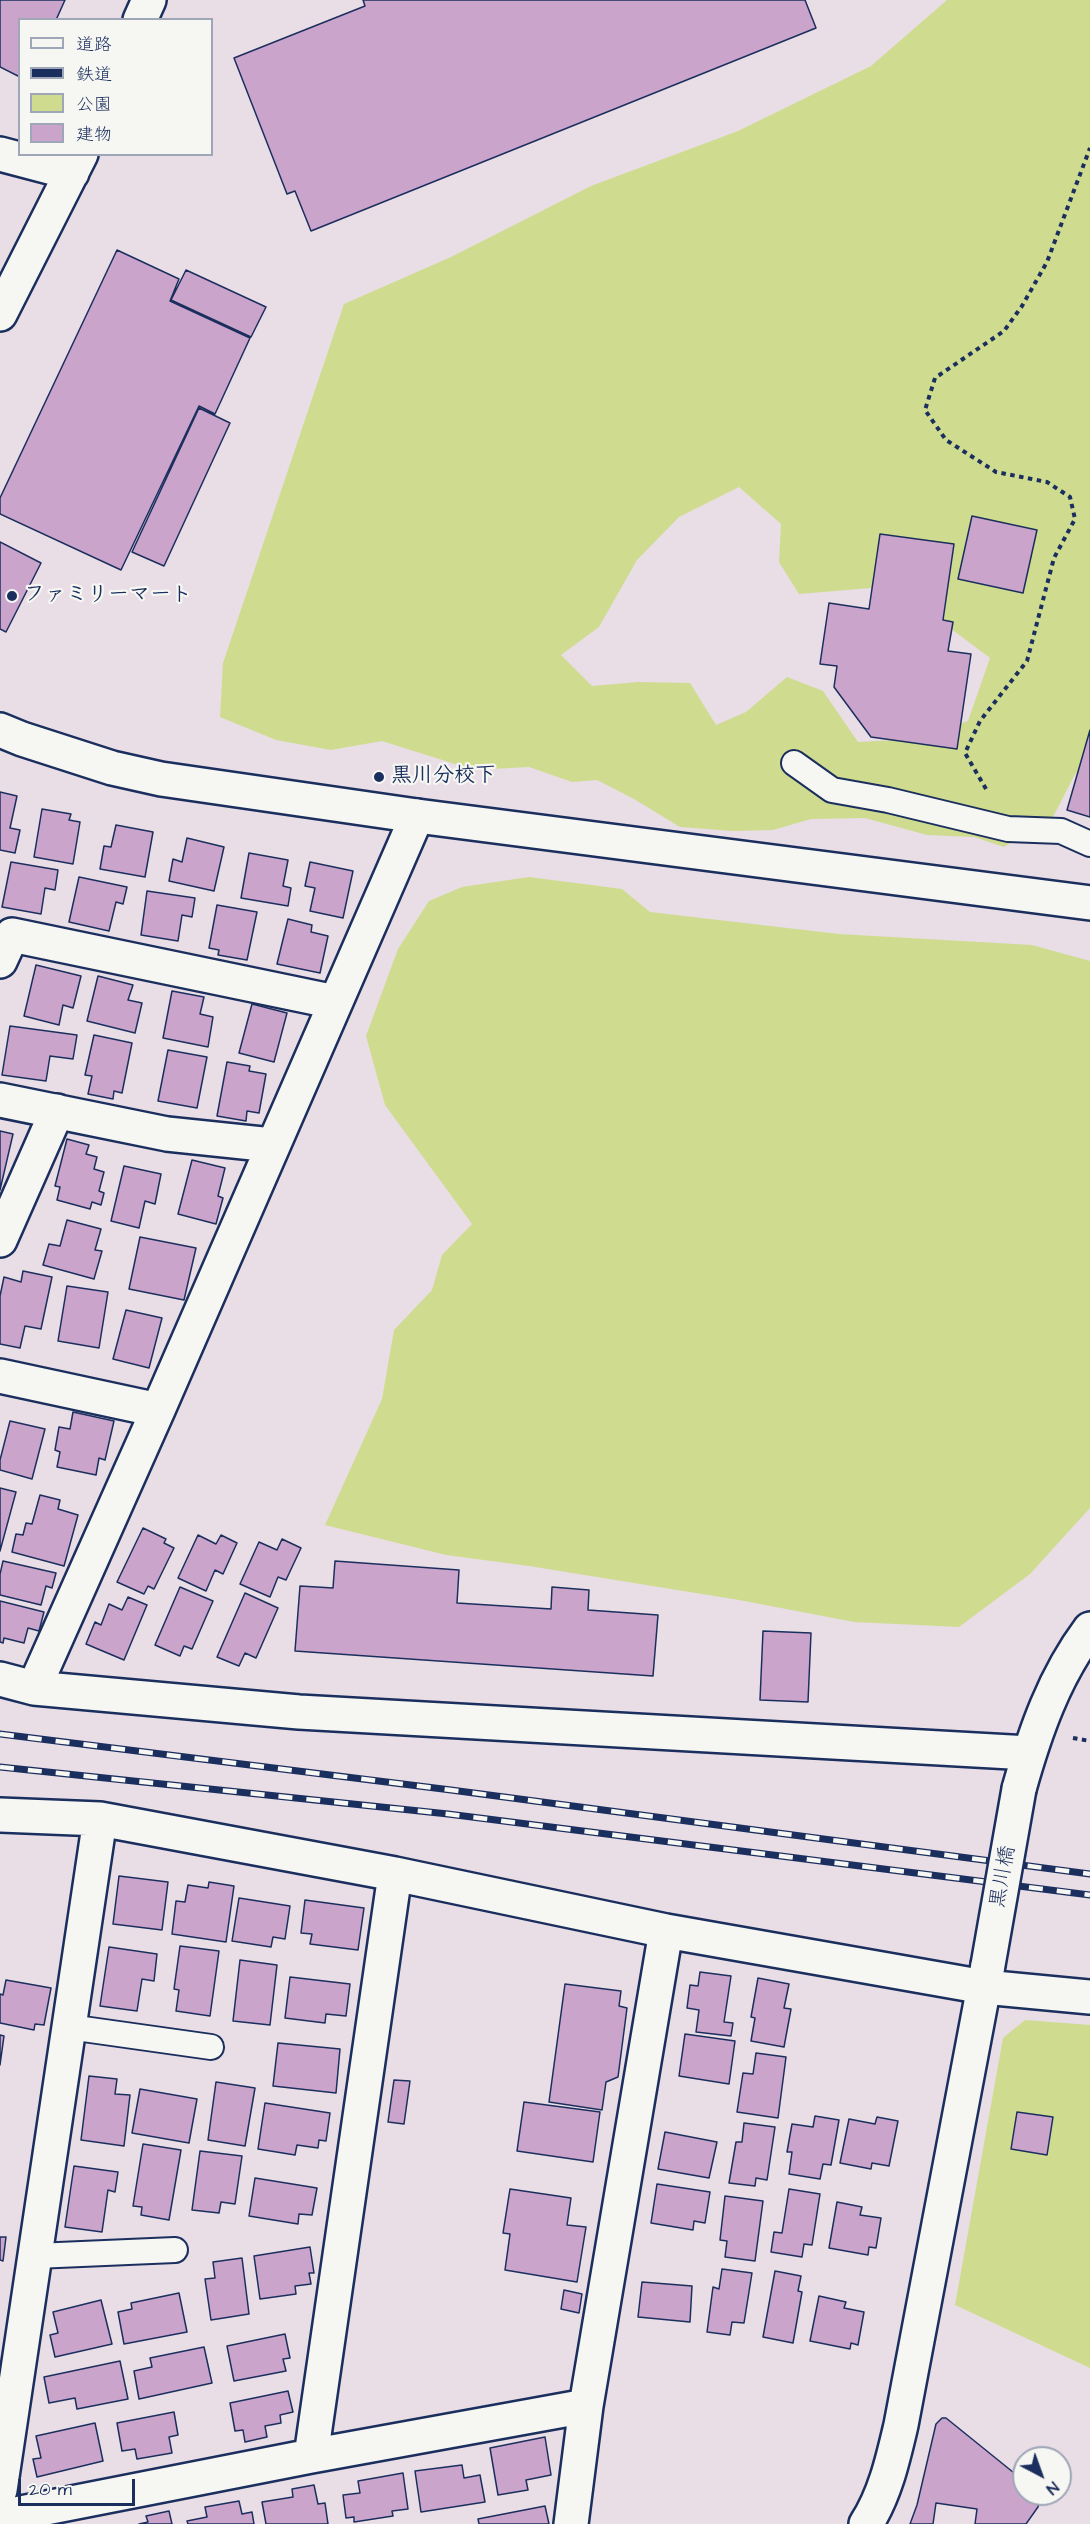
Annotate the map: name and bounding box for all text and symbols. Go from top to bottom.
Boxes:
legend [18,18,213,156]
text: 道路 [76,32,112,57]
text: 鉄道 [76,62,112,87]
text: 公園 [76,92,112,117]
text: 建物 [76,122,112,147]
place label: ファミリーマート [24,583,192,609]
marker: ファミリーマート [5,589,19,603]
place label: 黒川分校下 [391,764,496,790]
marker: 黒川分校下 [372,770,386,784]
street label: 黒川橋 [986,1844,1022,1910]
north arrow [1012,2446,1072,2506]
scale bar [21,2467,138,2505]
text: N [1041,2476,1063,2500]
text: 20 m [29,2477,72,2502]

